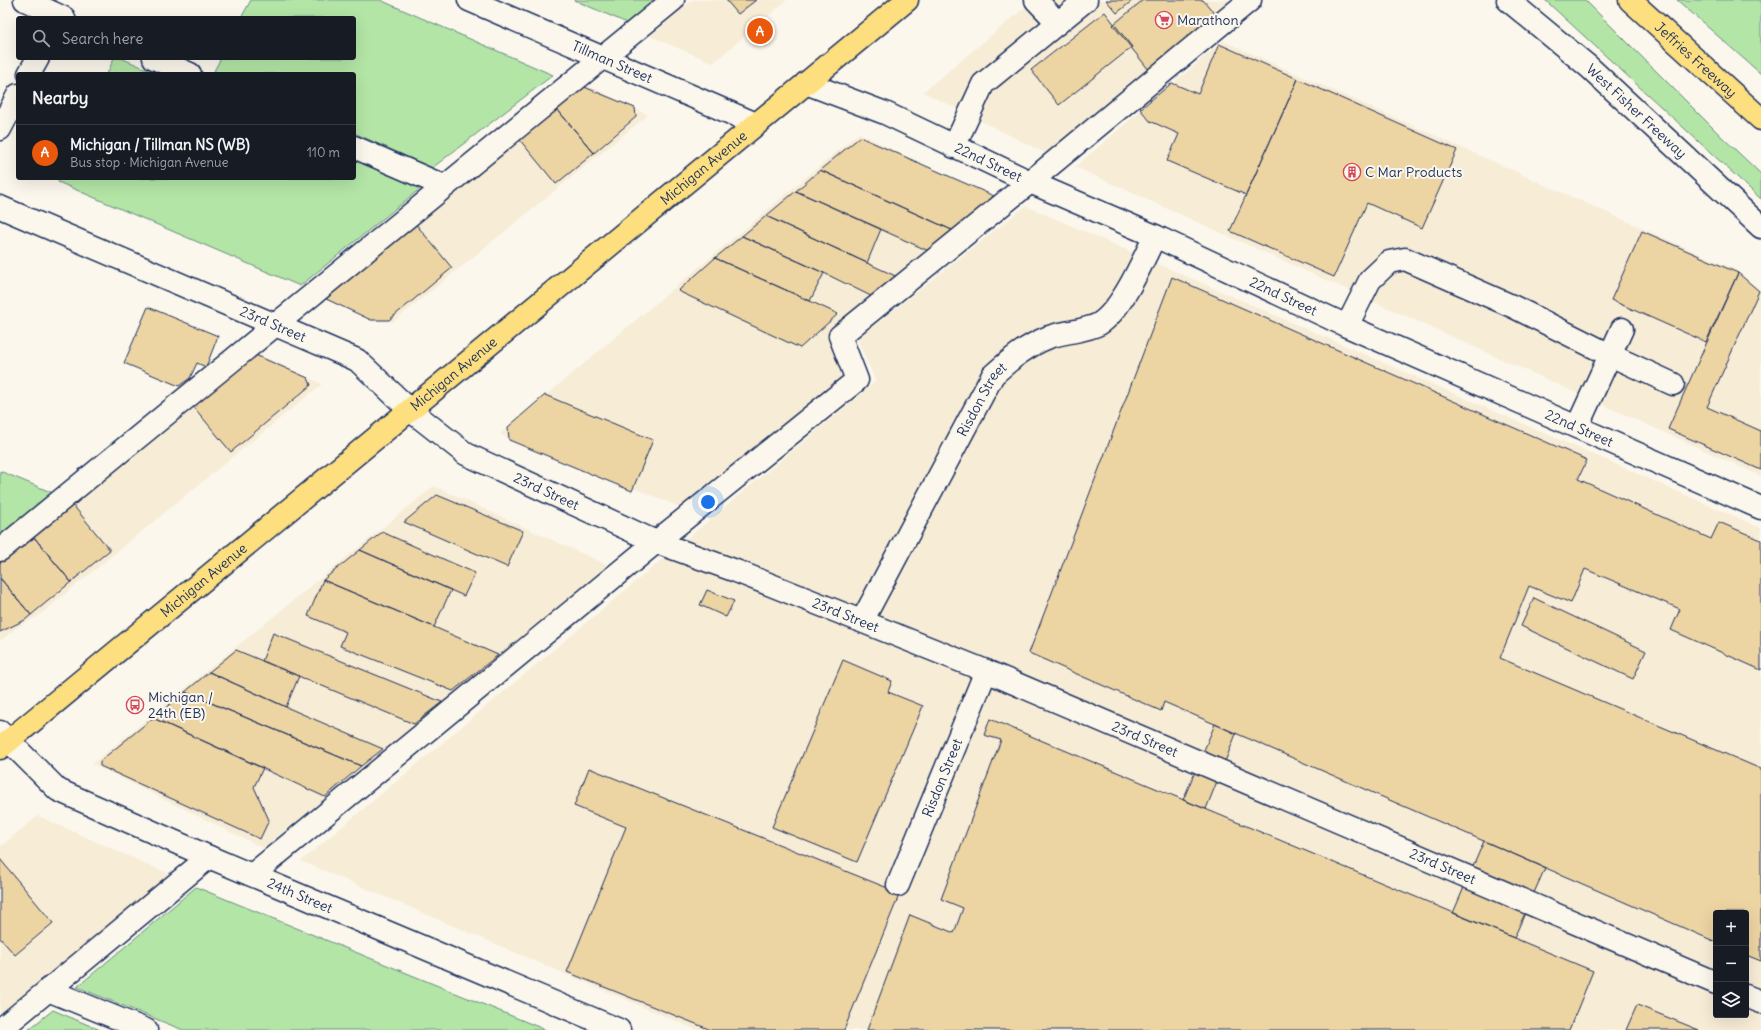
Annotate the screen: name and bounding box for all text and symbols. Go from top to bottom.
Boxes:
supermarket icon: Marathon [1154,10,1174,30]
place label: Marathon [1177,11,1239,29]
search box [16,16,356,60]
pin: A [747,16,773,46]
street label: Jeffries Freeway [1651,18,1741,102]
icon: search [30,27,52,49]
text: Search here [62,29,143,48]
street label: Tillman Street [569,37,655,87]
street label: West Fisher Freeway [1582,60,1691,162]
text: Nearby [32,87,88,109]
street label: Michigan Avenue [657,127,751,209]
text: Michigan / Tillman NS (WB) [70,135,250,154]
street label: 22nd Street [952,139,1025,186]
text: A [41,144,49,161]
text: 110 m [307,144,340,161]
text: Bus stop · Michigan Avenue [70,154,229,171]
building icon: C Mar Products [1342,162,1362,182]
place label: C Mar Products [1365,163,1462,181]
street label: 22nd Street [1247,273,1320,320]
street label: 23rd Street [237,302,309,346]
street label: Michigan Avenue [407,333,501,415]
street label: Risdon Street [953,358,1010,440]
street label: 22nd Street [1542,405,1616,451]
street label: 23rd Street [511,468,582,514]
your location [698,492,718,512]
street label: Michigan Avenue [157,539,251,621]
street label: 23rd Street [810,593,882,636]
place label: Michigan / 24th (EB) [148,688,213,722]
bus stop icon: Michigan / 24th (EB) [125,695,145,715]
street label: 23rd Street [1109,717,1181,761]
street label: Risdon Street [918,735,966,820]
street label: 23rd Street [1407,844,1479,888]
street label: 24th Street [265,874,336,917]
map controls [1713,910,1749,1018]
button: + [1713,910,1749,946]
button: − [1713,946,1749,982]
button: layers [1713,982,1749,1018]

